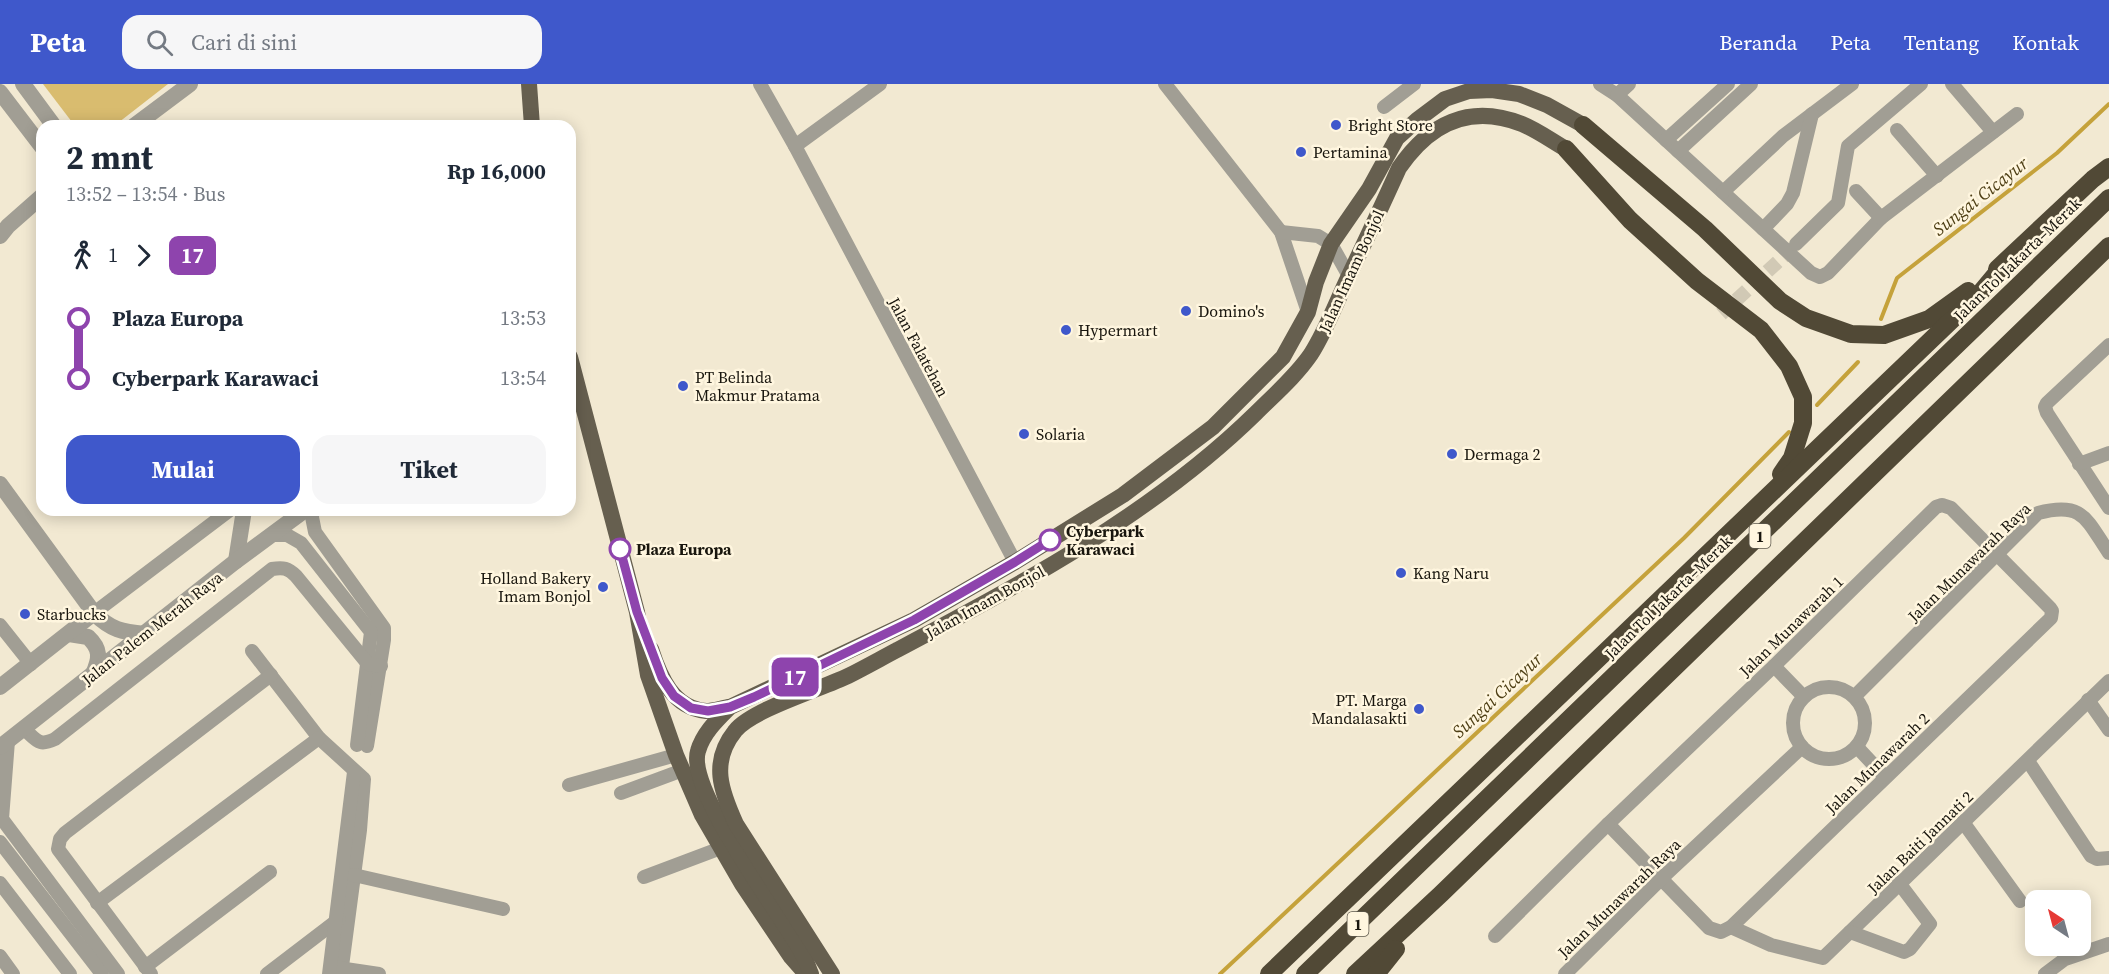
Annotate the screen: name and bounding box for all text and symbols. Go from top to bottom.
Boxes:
search box [122,15,542,69]
text: Peta [30,23,86,61]
icon: search [143,26,176,59]
text: Cari di sini [191,27,297,57]
text: Beranda [1719,28,1798,57]
text: Peta [1831,28,1871,57]
text: Tentang [1904,28,1979,57]
text: Kontak [2012,28,2079,57]
place label: Bright Store [1348,114,1433,136]
marker: Bright Store [1329,118,1343,132]
text: 2 mnt [66,135,153,180]
place label: Pertamina [1313,141,1388,163]
marker: Pertamina [1294,145,1308,159]
water label: Sungai Cicayur [1927,150,2034,241]
text: Rp 16,000 [447,156,546,186]
text: 13:52 – 13:54 · Bus [66,180,225,208]
street label: Jalan Tol Jakarta–Merak [1948,192,2086,327]
street label: Jalan Imam Bonjol [1313,206,1389,337]
icon: walk [66,239,99,272]
icon: forward [127,239,160,272]
text: 1 [108,241,118,269]
text: 17 [181,241,204,270]
street label: Jalan Falatehan [883,292,955,401]
place label: Domino's [1198,300,1265,322]
text: Plaza Europa [112,303,243,333]
text: 13:53 [500,304,546,332]
marker: Domino's [1179,304,1193,318]
place label: Hypermart [1078,319,1158,341]
marker: Hypermart [1059,323,1073,337]
text: Cyberpark Karawaci [112,363,319,393]
text: 13:54 [500,364,546,392]
place label: PT Belinda Makmur Pratama [695,366,821,406]
marker: PT Belinda Makmur Pratama [676,379,690,393]
place label: Solaria [1036,423,1086,445]
marker: Solaria [1017,427,1031,441]
button: Mulai [66,435,300,504]
button: Tiket [312,435,546,504]
place label: Dermaga 2 [1464,443,1541,465]
marker: Dermaga 2 [1445,447,1459,461]
street label: Jalan Munawarah Raya [1902,497,2036,627]
place label: Cyberpark Karawaci [1066,520,1145,560]
road number: 1 [1750,524,1770,548]
marker: Cyberpark Karawaci [1039,529,1061,551]
street label: Jalan Tol Jakarta–Merak [1599,530,1737,665]
marker: Plaza Europa [609,538,631,560]
place label: Plaza Europa [636,538,732,560]
street label: Jalan Imam Bonjol [921,560,1049,644]
place label: Kang Naru [1413,562,1489,584]
street label: Jalan Palem Merah Raya [76,565,228,691]
marker: Kang Naru [1394,566,1408,580]
place label: Holland Bakery Imam Bonjol [480,567,592,607]
street label: Jalan Munawarah 1 [1733,571,1848,682]
marker: Holland Bakery Imam Bonjol [596,580,610,594]
place label: Starbucks [37,603,106,625]
marker: Starbucks [18,607,32,621]
water label: Sungai Cicayur [1446,646,1548,743]
line badge: 17 [768,658,822,696]
text: 17 [784,663,806,692]
place label: PT. Marga Mandalasakti [1312,689,1408,729]
marker: PT. Marga Mandalasakti [1412,702,1426,716]
street label: Jalan Munawarah 2 [1819,708,1934,819]
street label: Jalan Baiti Jannati 2 [1862,786,1978,899]
street label: Jalan Munawarah Raya [1552,833,1686,963]
north arrow [2025,890,2091,956]
map controls [2025,890,2091,956]
road number: 1 [1348,912,1368,936]

